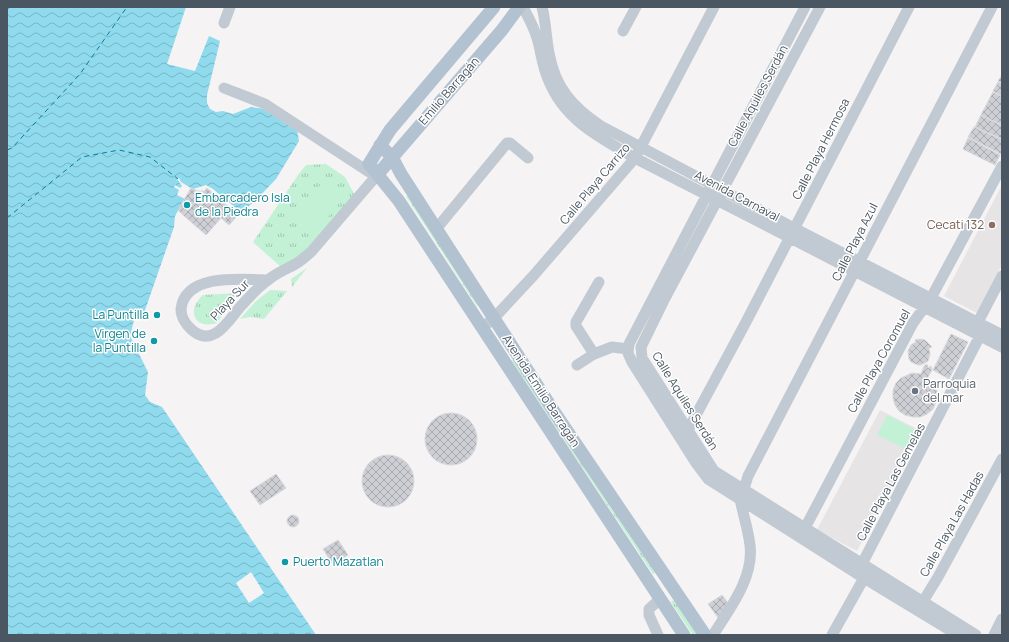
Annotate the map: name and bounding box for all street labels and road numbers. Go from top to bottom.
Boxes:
street label: Calle Aquiles Serdán [724,42,792,150]
street label: Emilio Barragán [414,53,483,128]
street label: Calle Playa Hermosa [788,95,853,202]
street label: Calle Playa Carrizo [555,139,634,228]
street label: Avenida Carnaval [692,166,783,225]
street label: Calle Playa Azul [828,200,882,284]
street label: Playa Sur [206,275,253,324]
street label: Calle Playa Coromuel [843,306,914,416]
street label: Avenida Emilio Barragán [499,331,584,450]
street label: Calle Aquiles Serdán [648,348,723,453]
street label: Calle Playa Las Gemelas [852,420,929,544]
street label: Calle Playa Las Hadas [915,468,988,580]

